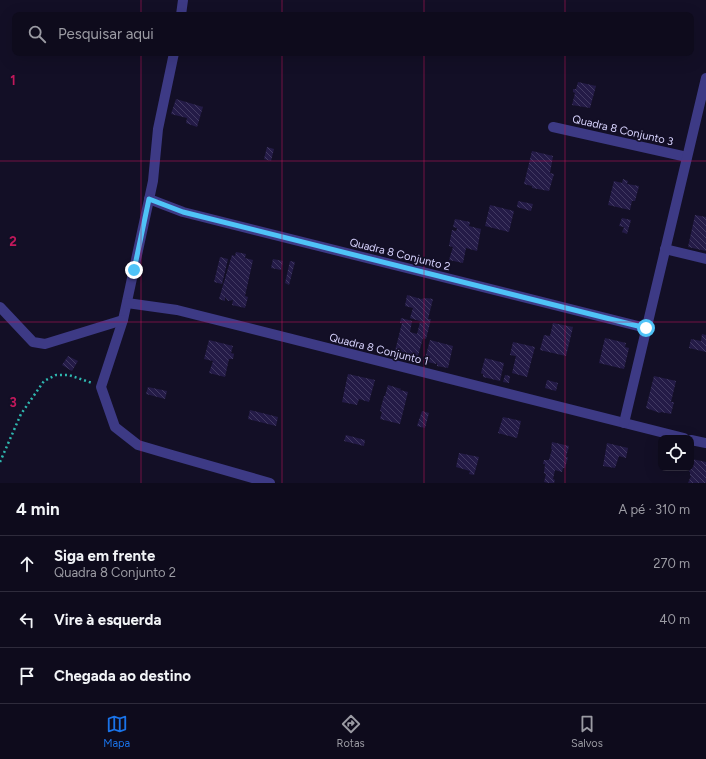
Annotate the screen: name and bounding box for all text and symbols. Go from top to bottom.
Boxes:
search box [12,12,694,56]
icon: search [26,23,48,45]
text: Pesquisar aqui [58,25,154,43]
text: 1 [10,73,16,88]
street label: Quadra 8 Conjunto 3 [571,113,675,148]
text: 2 [9,234,17,249]
street label: Quadra 8 Conjunto 2 [348,236,452,273]
route end [125,261,143,279]
route start [637,319,655,337]
street label: Quadra 8 Conjunto 1 [328,331,430,368]
text: 3 [9,395,17,410]
map controls [658,435,694,471]
button: locate [658,435,694,471]
text: 4 min [16,499,60,519]
text: A pé · 310 m [618,502,690,517]
text: Siga em frente [54,547,155,565]
icon: ahead [16,553,38,575]
text: 270 m [653,556,690,571]
text: Quadra 8 Conjunto 2 [54,565,176,580]
icon: left [16,609,38,631]
text: Vire à esquerda [54,611,161,629]
text: 40 m [659,612,690,627]
icon: arrive [16,665,38,687]
text: Chegada ao destino [54,667,191,685]
tab: Mapa [103,713,130,750]
tab: Rotas [337,713,365,750]
tab: Salvos [571,713,603,750]

